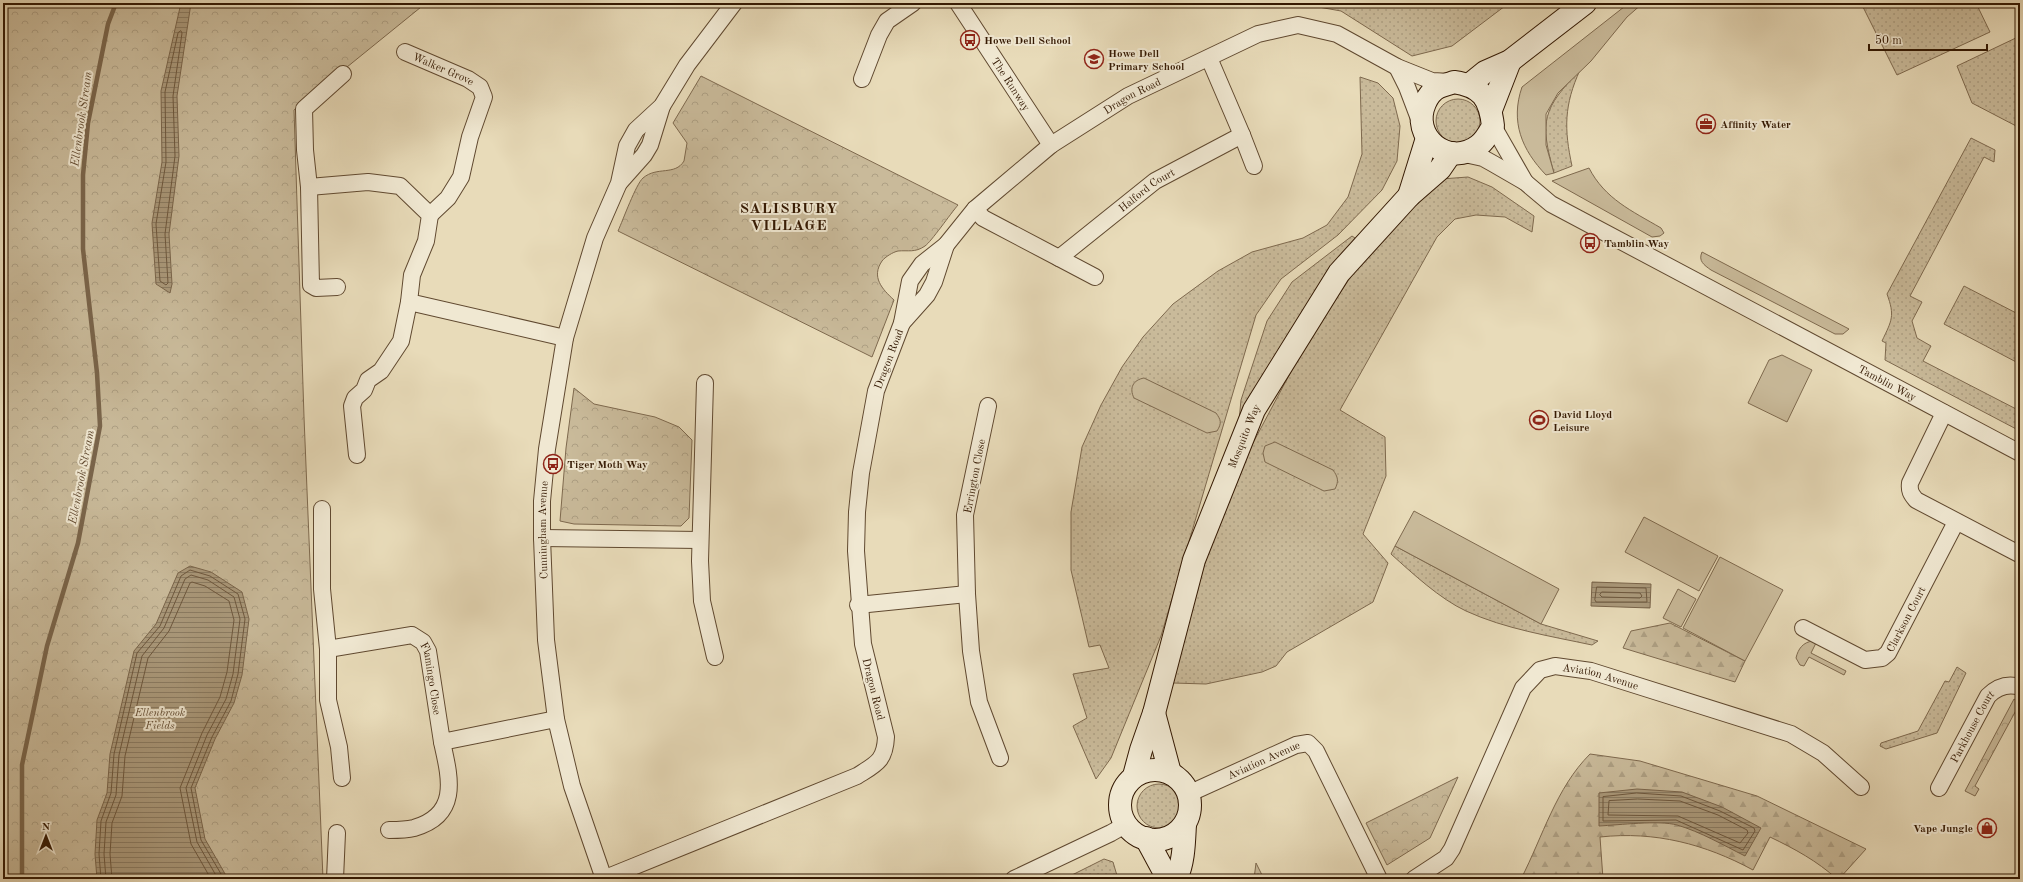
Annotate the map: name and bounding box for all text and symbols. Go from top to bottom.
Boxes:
scale bar [1869,26,1987,52]
bus stop icon: Howe Dell School [959,29,981,51]
text: 50 m [1875,34,1902,47]
place label: Howe Dell School [984,36,1072,47]
school or university icon: Howe Dell Primary School [1083,48,1105,70]
place label: Howe Dell Primary School [1108,49,1185,73]
street label: Walker Grove [411,52,475,88]
street label: The Runway [989,56,1031,114]
water label: Ellenbrook Stream [69,71,95,168]
street label: Dragon Road [1102,77,1163,117]
office icon: Affinity Water [1695,113,1717,135]
place label: Affinity Water [1720,120,1791,131]
street label: Halford Court [1117,167,1177,215]
district label: SALISBURY VILLAGE [740,202,838,234]
bus stop icon: Tamblin Way [1579,232,1601,254]
place label: Tamblin Way [1604,239,1669,250]
street label: Dragon Road [873,327,906,391]
street label: Tamblin Way [1856,364,1918,404]
street label: Mosquito Way [1227,402,1263,470]
sports icon: David Lloyd Leisure [1528,409,1550,431]
place label: David Lloyd Leisure [1553,410,1612,434]
water label: Ellenbrook Stream [67,429,97,526]
street label: Errington Close [963,438,988,514]
bus stop icon: Tiger Moth Way [542,453,564,475]
place label: Tiger Moth Way [567,460,648,471]
street label: Cunningham Avenue [538,481,551,579]
street label: Clarkson Court [1885,585,1929,654]
street label: Flamingo Close [417,641,442,716]
street label: Dragon Road [860,657,886,722]
street label: Aviation Avenue [1561,663,1639,693]
street label: Parkhouse Court [1950,689,1997,765]
park label: Ellenbrook Fields [134,708,186,732]
street label: Aviation Avenue [1226,740,1301,782]
north arrow [26,816,66,856]
shop icon: Vape Jungle [1976,817,1998,839]
text: N [42,822,51,833]
place label: Vape Jungle [1913,824,1973,835]

